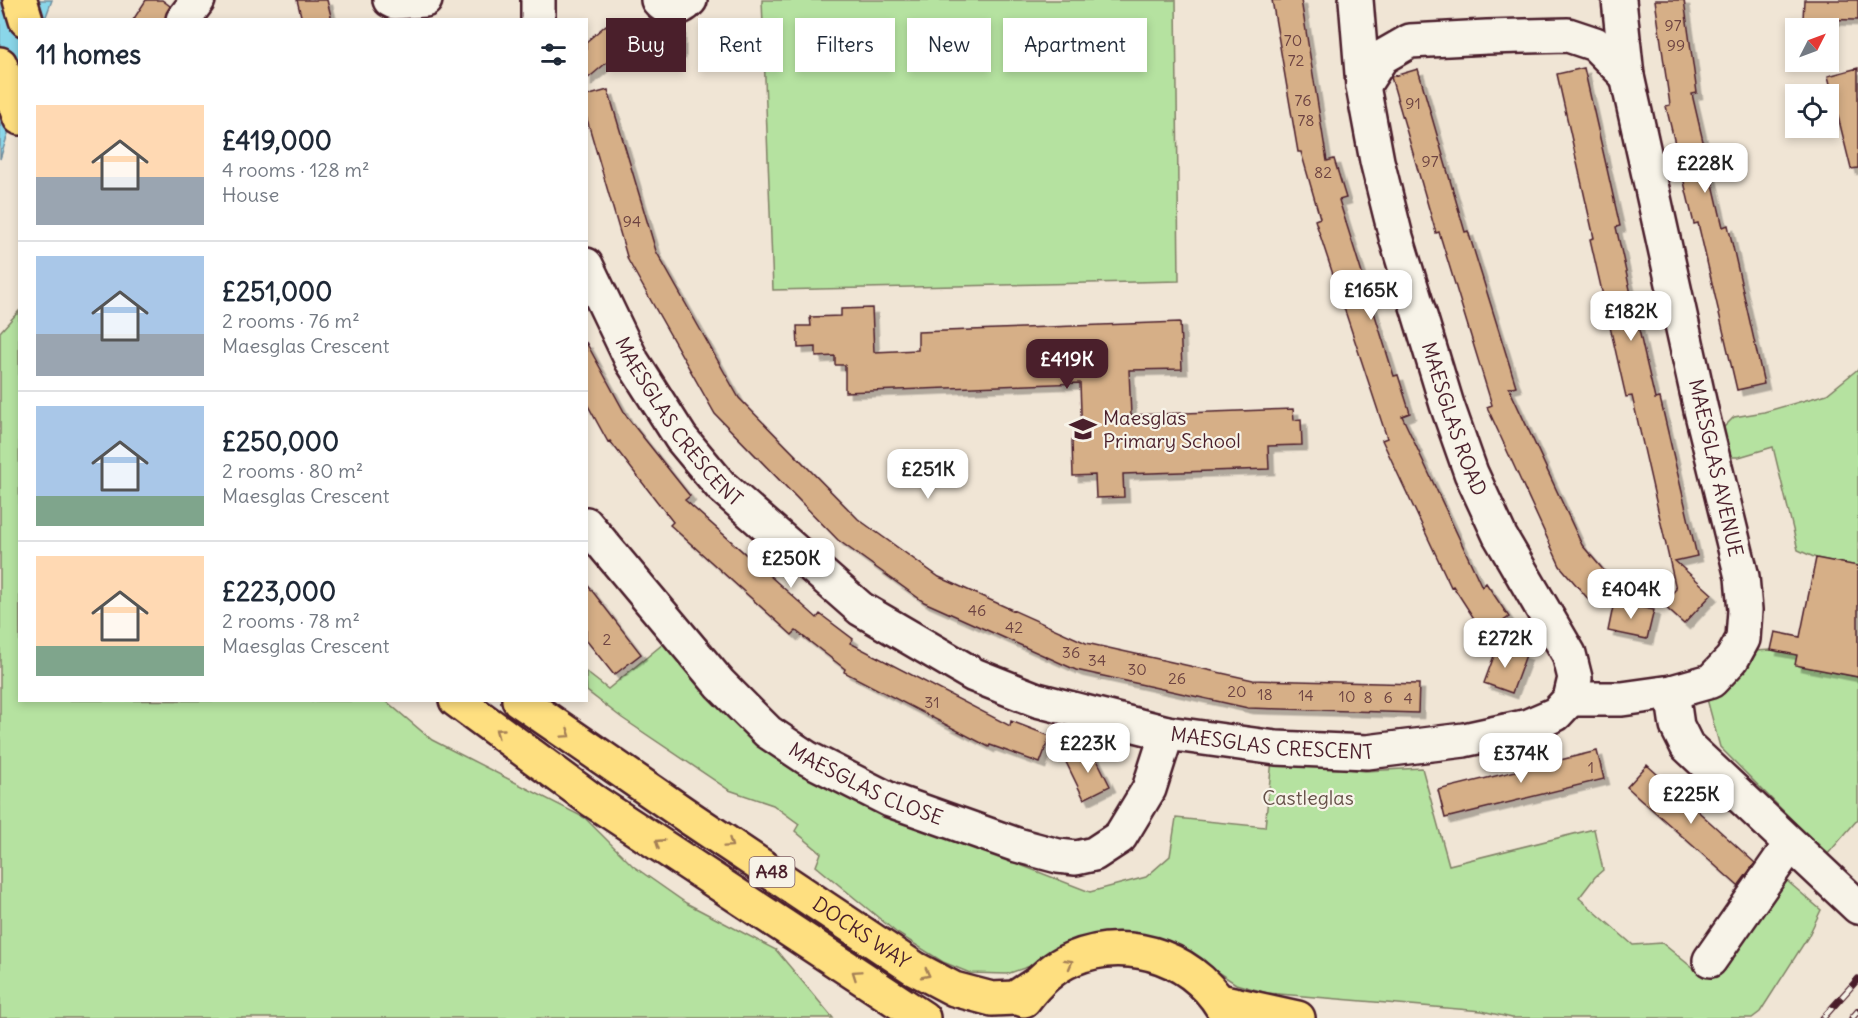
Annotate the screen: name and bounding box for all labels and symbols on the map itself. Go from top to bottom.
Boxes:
house number: 97 [1664,15,1682,35]
north arrow [1785,18,1839,72]
house number: 70 [1284,30,1302,50]
house number: 99 [1667,35,1685,55]
house number: 72 [1288,50,1305,70]
house number: 76 [1295,90,1311,110]
house number: 91 [1405,93,1421,113]
house number: 78 [1297,110,1315,130]
pin: £228K [1663,143,1747,194]
house number: 97 [1421,151,1439,171]
house number: 82 [1314,162,1332,182]
house number: 94 [623,211,641,231]
pin: £165K [1329,270,1413,321]
pin: £182K [1589,291,1673,342]
street label: MAESGLAS CRESCENT [610,333,748,511]
pin: £419K [1025,339,1109,390]
street label: MAESGLAS ROAD [1417,339,1493,500]
street label: MAESGLAS AVENUE [1684,377,1749,559]
place label: Maesglas Primary School [1103,405,1241,453]
school or university icon: Maesglas Primary School [1068,414,1098,444]
pin: £251K [886,449,970,500]
pin: £250K [749,538,833,589]
pin: £404K [1589,569,1673,620]
house number: 46 [968,600,986,620]
house number: 42 [1005,617,1023,637]
pin: £272K [1463,618,1547,669]
house number: 2 [603,629,612,649]
house number: 36 [1062,642,1080,662]
house number: 34 [1088,650,1106,670]
house number: 30 [1127,659,1147,679]
house number: 26 [1168,668,1186,688]
house number: 20 [1227,681,1247,701]
house number: 18 [1257,684,1273,704]
house number: 14 [1298,685,1314,705]
house number: 10 [1339,686,1355,706]
house number: 8 [1363,687,1373,707]
house number: 6 [1383,687,1393,707]
house number: 4 [1403,688,1413,708]
house number: 31 [924,692,940,712]
street label: MAESGLAS CRESCENT [1169,721,1375,764]
pin: £223K [1046,723,1130,774]
one-way arrow [561,727,572,738]
one-way arrow [494,728,505,739]
pin: £374K [1479,733,1563,784]
street label: MAESGLAS CLOSE [784,737,946,830]
house number: 1 [1588,757,1594,777]
pin: £225K [1649,774,1733,825]
park label: Castleglas [1262,785,1354,810]
one-way arrow [722,836,733,847]
one-way arrow [655,839,666,850]
road number: A48 [750,857,794,887]
street label: DOCKS WAY [808,891,915,974]
one-way arrow [1063,959,1073,970]
one-way arrow [920,967,931,978]
one-way arrow [852,970,863,981]

